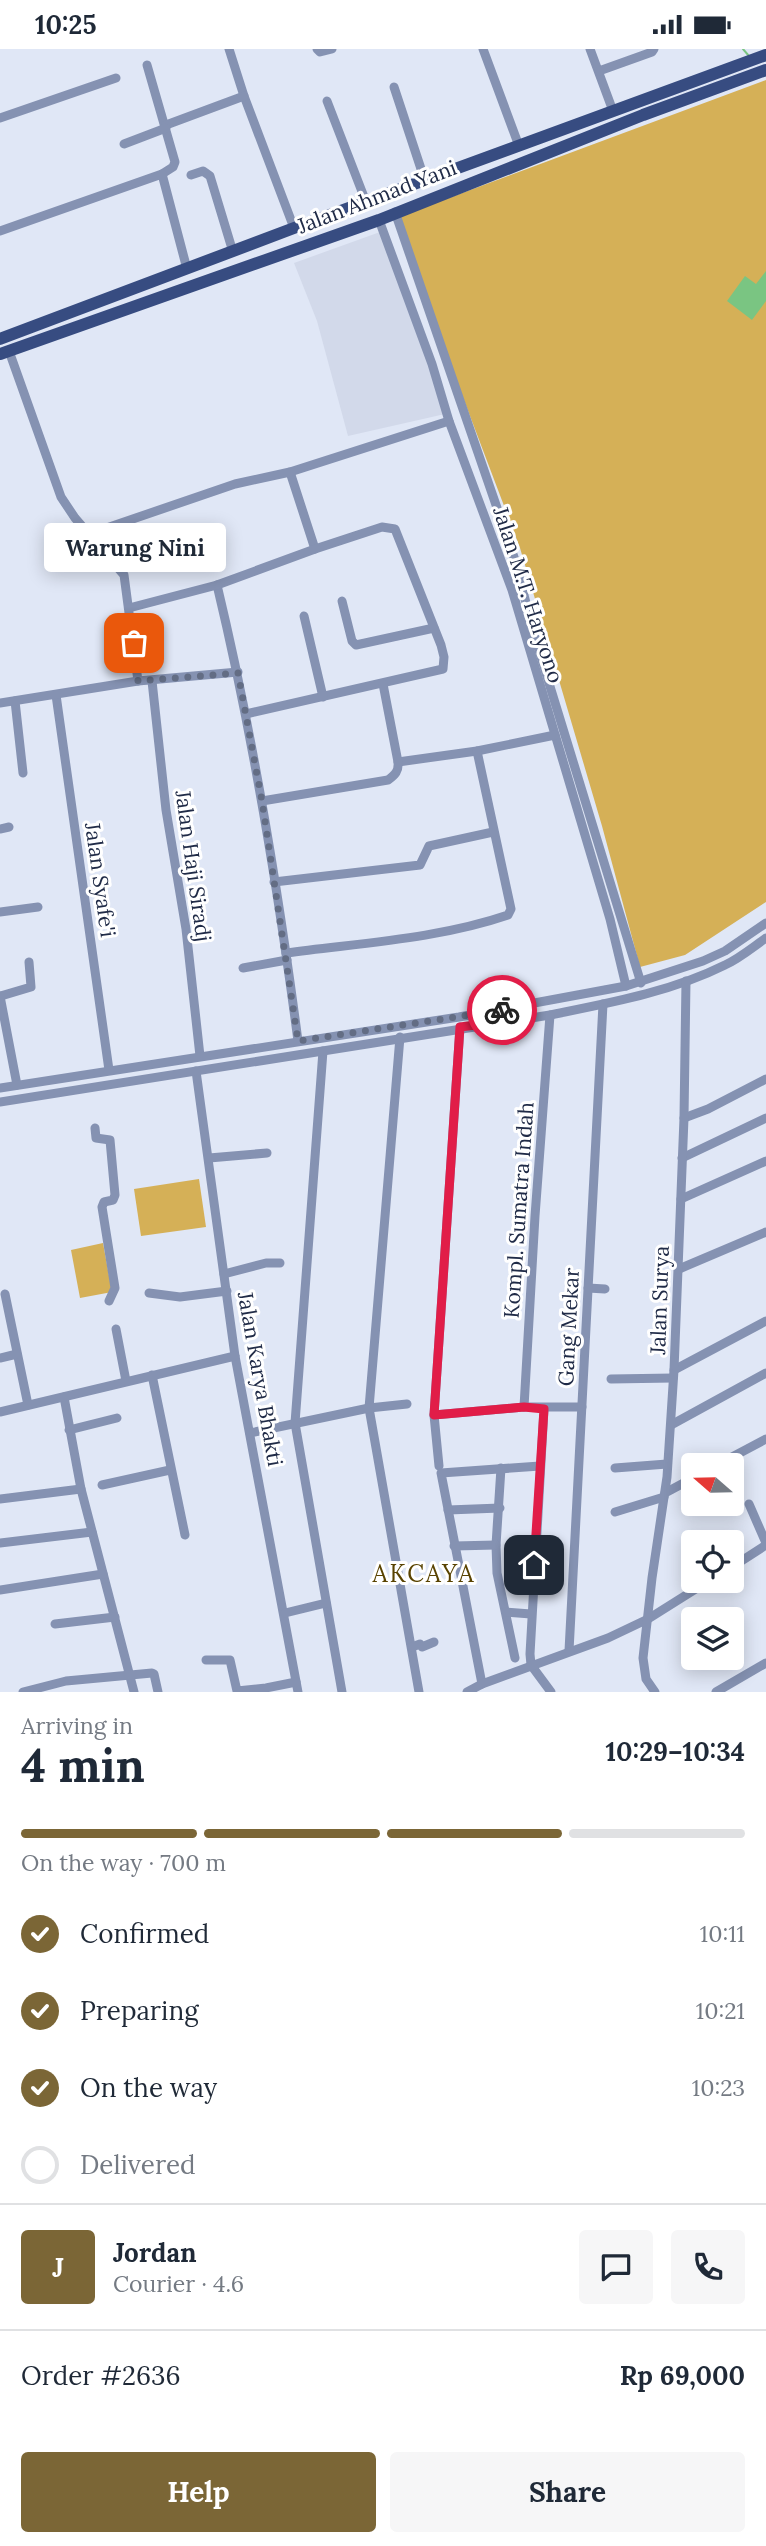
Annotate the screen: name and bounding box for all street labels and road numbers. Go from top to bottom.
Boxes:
street label: Jalan Ahmad Yani [292,154,460,240]
street label: Jalan M.T. Haryono [487,502,570,686]
street label: Jalan Haji Siradj [169,787,217,943]
street label: Jalan Syafe'i [79,820,122,939]
street label: Kompl. Sumatra Indah [497,1101,540,1319]
street label: Jalan Surya [644,1245,675,1356]
street label: Gang Mekar [552,1267,585,1387]
street label: Jalan Karya Bhakti [232,1289,289,1468]

